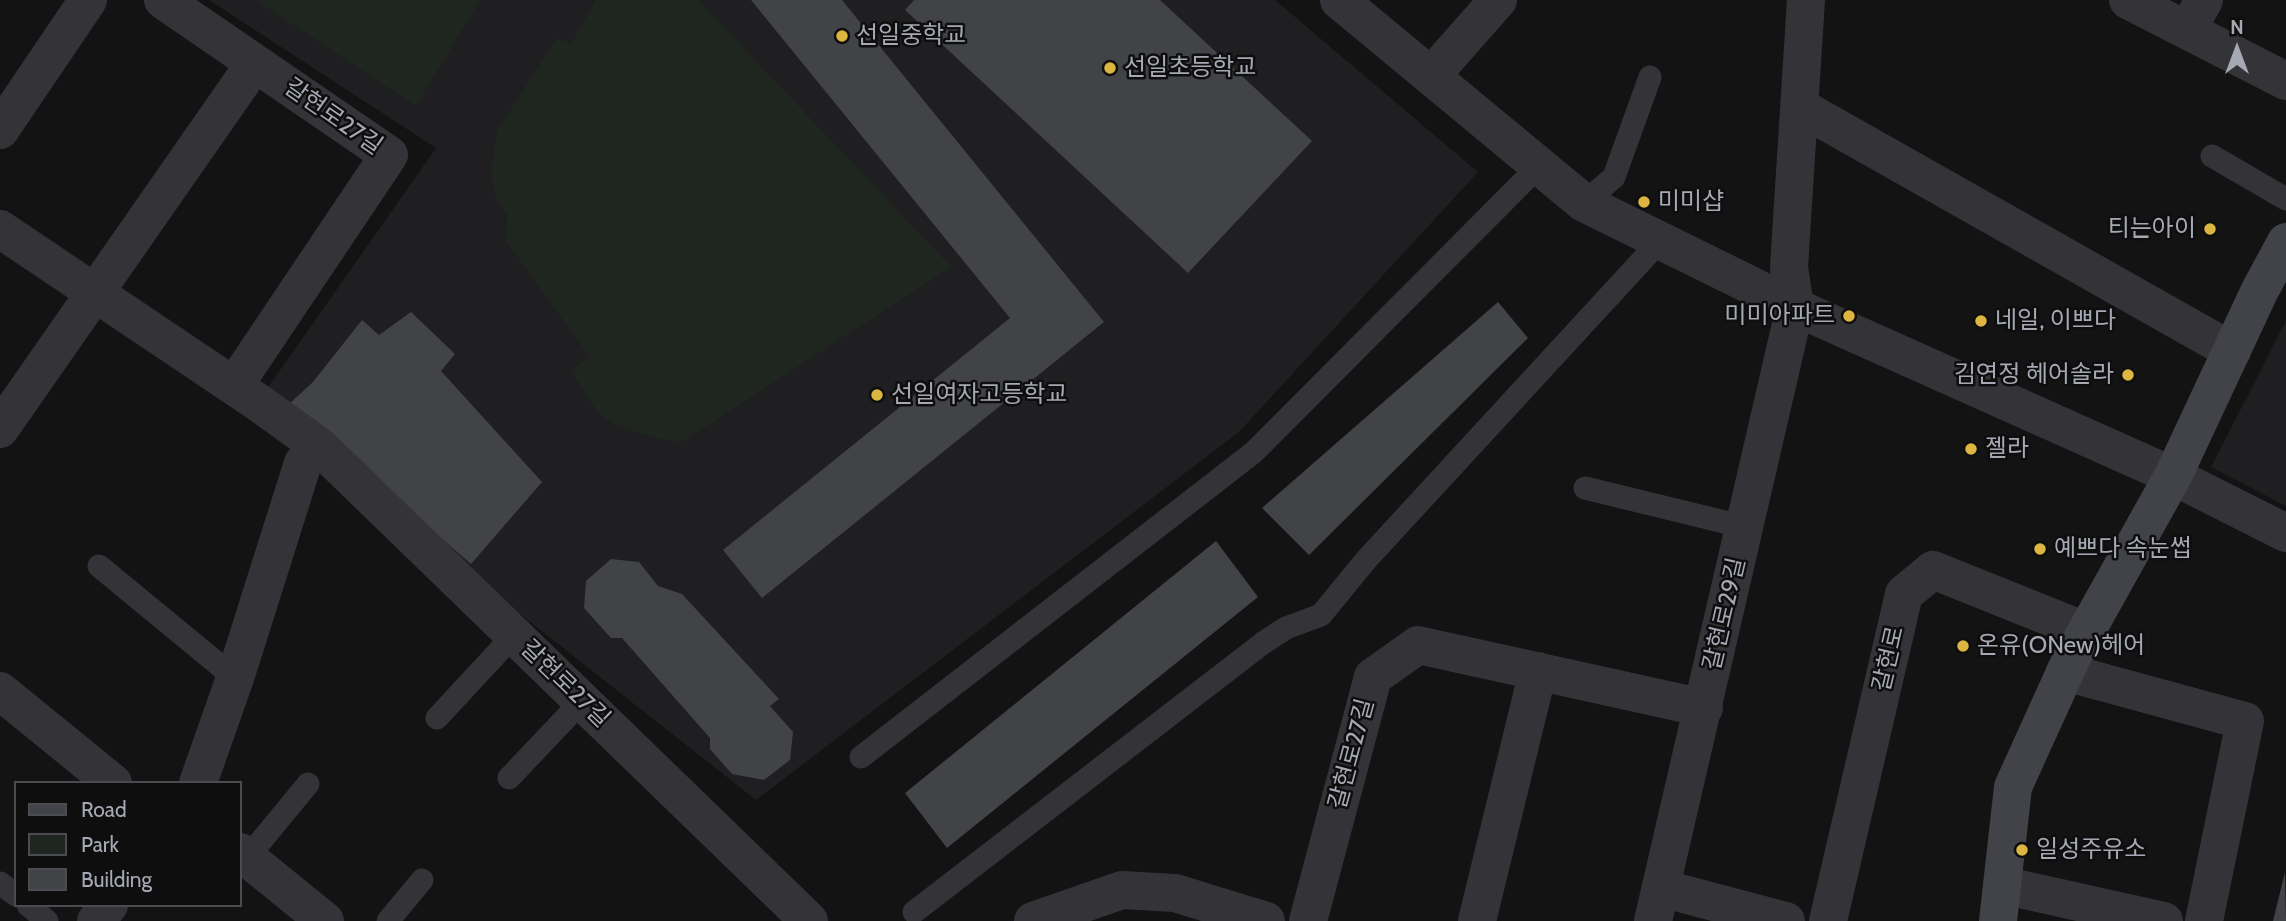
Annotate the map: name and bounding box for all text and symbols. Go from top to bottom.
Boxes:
north arrow [2202,14,2272,84]
text: N [2230,16,2244,39]
place label: 선일중학교 [856,22,966,50]
marker: 선일중학교 [834,28,850,44]
place label: 선일초등학교 [1124,54,1256,82]
marker: 선일초등학교 [1102,60,1118,76]
street label: 갈현로27길 [278,73,388,161]
place label: 미미샵 [1658,188,1724,216]
marker: 미미샵 [1636,194,1652,210]
place label: 티는아이 [2108,215,2196,243]
marker: 티는아이 [2202,221,2218,237]
place label: 미미아파트 [1725,302,1835,330]
place label: 네일, 이쁘다 [1995,307,2116,335]
marker: 미미아파트 [1841,308,1857,324]
marker: 네일, 이쁘다 [1973,313,1989,329]
place label: 김연정 헤어솔라 [1954,361,2114,389]
marker: 김연정 헤어솔라 [2120,367,2136,383]
place label: 선일여자고등학교 [891,381,1068,409]
marker: 선일여자고등학교 [869,387,885,403]
place label: 젤라 [1985,435,2029,463]
marker: 젤라 [1963,441,1979,457]
place label: 예쁘다 속눈썹 [2054,535,2192,563]
marker: 예쁘다 속눈썹 [2032,541,2048,557]
street label: 갈현로29길 [1698,555,1752,673]
street label: 갈현로 [1868,623,1910,695]
place label: 온유(ONew)헤어 [1977,632,2145,660]
street label: 갈현로27길 [514,634,616,734]
marker: 온유(ONew)헤어 [1955,638,1971,654]
street label: 갈현로27길 [1323,696,1381,812]
legend [14,781,242,907]
text: Road [81,797,127,822]
text: Park [81,832,119,857]
place label: 일성주유소 [2036,836,2146,864]
marker: 일성주유소 [2014,842,2030,858]
text: Building [81,867,152,892]

